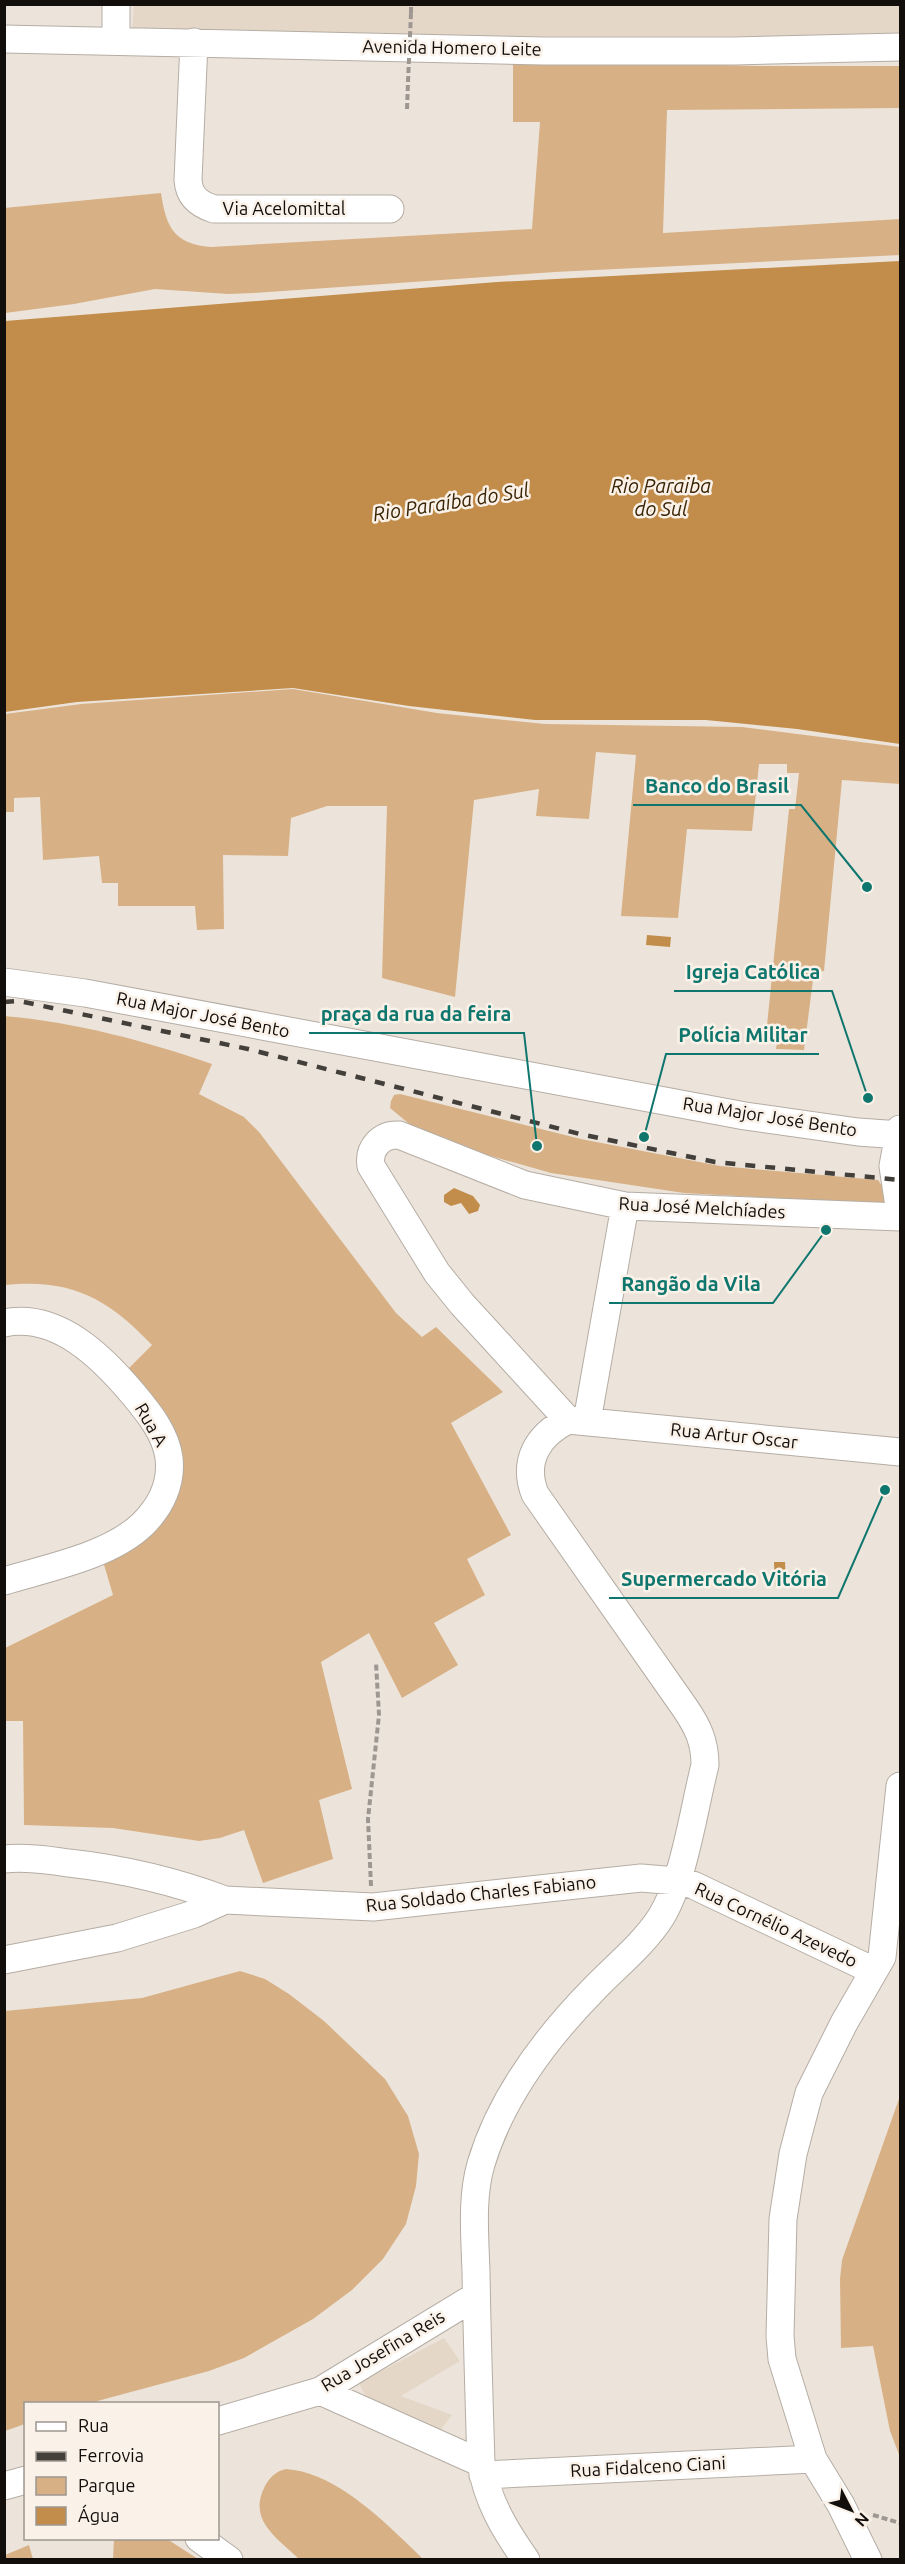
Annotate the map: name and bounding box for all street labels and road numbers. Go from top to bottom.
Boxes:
street label: Avenida Homero Leite [362,35,542,59]
street label: Via Acelomittal [223,198,346,218]
street label: Rua Major José Bento [115,987,292,1041]
street label: Rua Major José Bento [682,1092,859,1140]
street label: Rua José Melchíades [618,1193,786,1221]
street label: Rua A [132,1399,172,1450]
street label: Rua Artur Oscar [669,1418,799,1452]
street label: Rua Soldado Charles Fabiano [365,1871,597,1915]
street label: Rua Cornélio Azevedo [692,1878,861,1971]
street label: Rua Josefina Reis [317,2305,448,2395]
street label: Rua Fidalceno Ciani [570,2452,726,2480]

